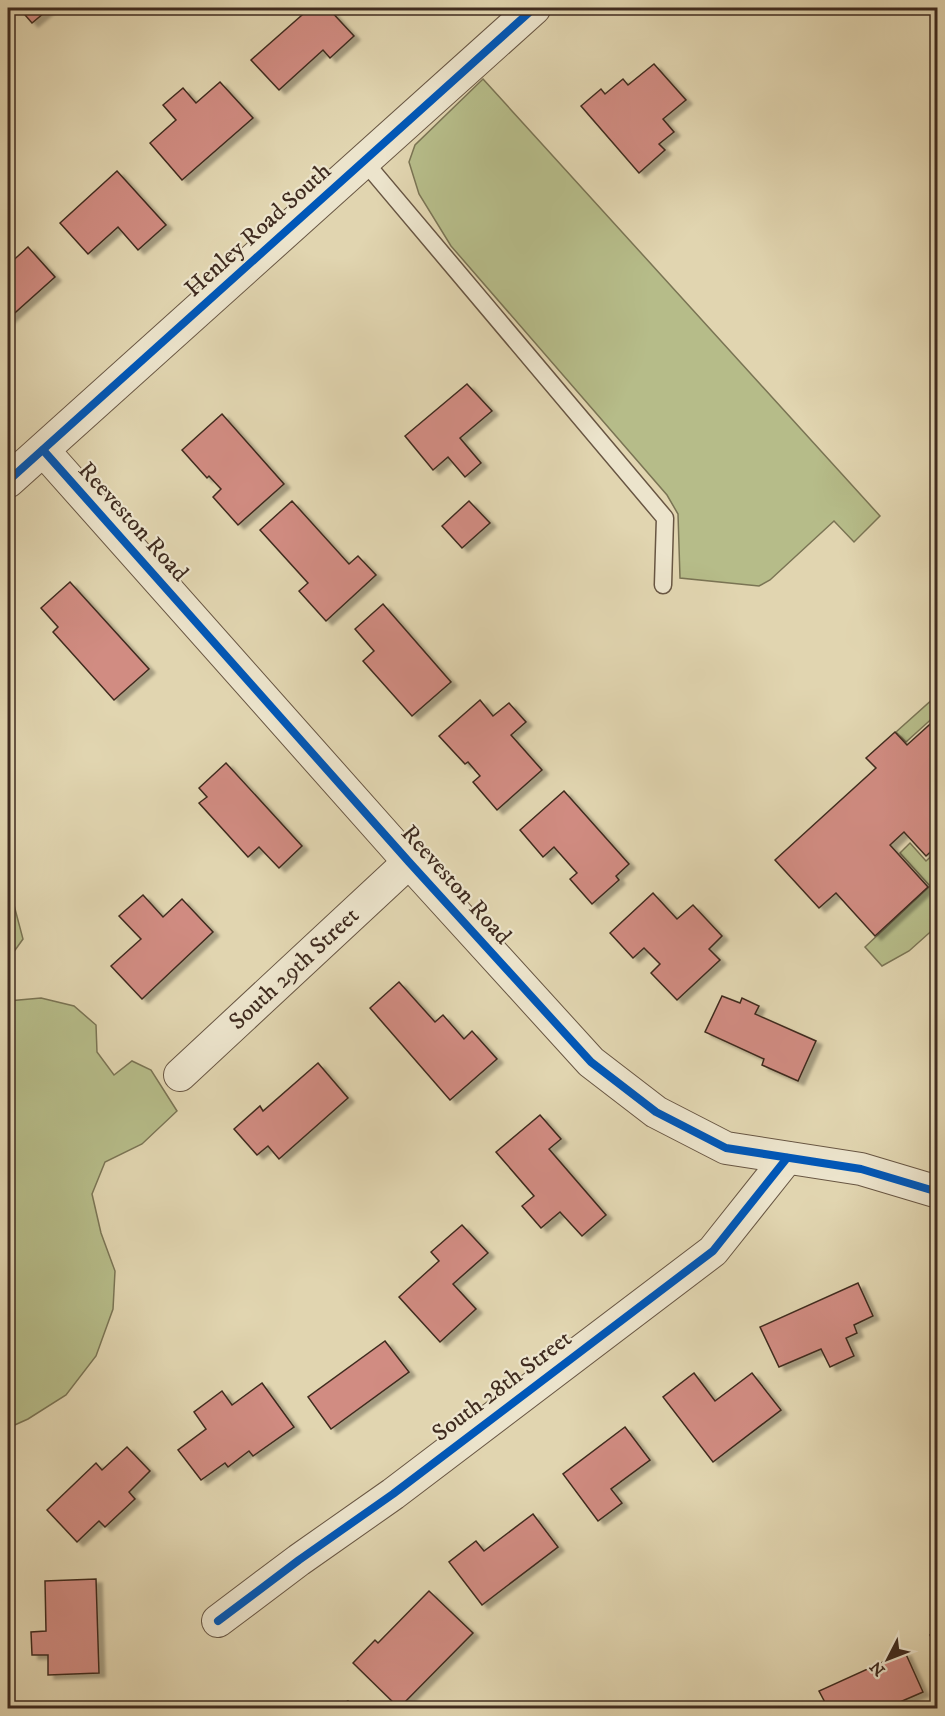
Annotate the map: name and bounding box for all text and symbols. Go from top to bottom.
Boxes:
street label: Henley Road South [179,156,338,304]
street label: Reeveston Road [71,456,195,588]
street label: Reeveston Road [394,819,518,951]
street label: South 29th Street [223,901,366,1037]
street label: South 28th Street [426,1324,578,1448]
north arrow [858,1629,918,1689]
text: N [866,1657,889,1680]

